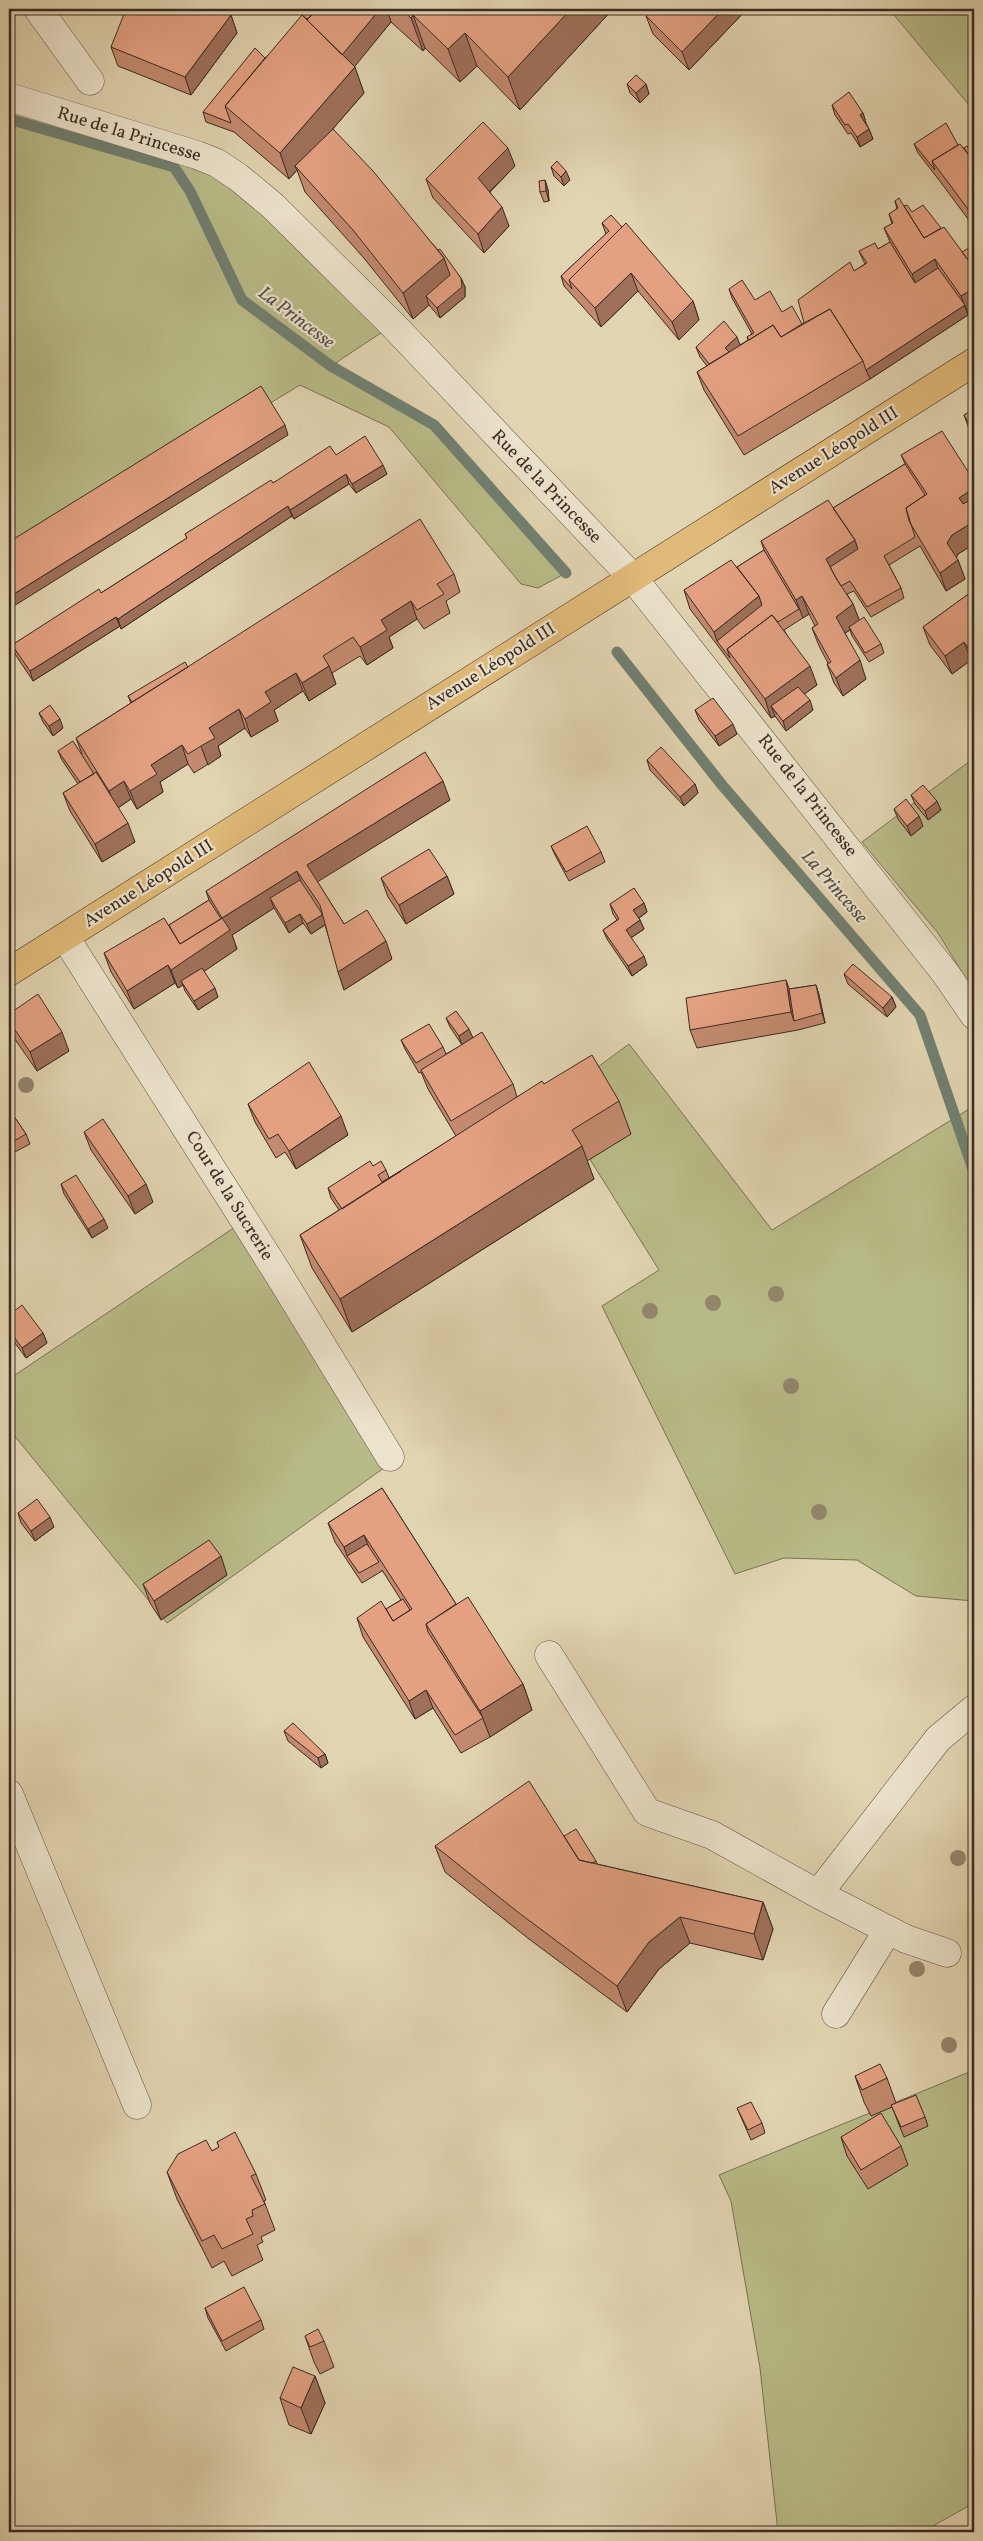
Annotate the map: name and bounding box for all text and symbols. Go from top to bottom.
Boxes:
street label: Rue de la Princesse [54,101,204,169]
water label: La Princesse [252,281,340,355]
street label: Avenue Léopold III [764,401,904,501]
street label: Rue de la Princesse [485,425,607,549]
street label: Avenue Léopold III [421,617,561,717]
street label: Rue de la Princesse [751,729,863,863]
street label: Avenue Léopold III [79,834,219,934]
water label: La Princesse [795,845,873,929]
street label: Cour de la Sucrerie [179,1126,279,1266]

